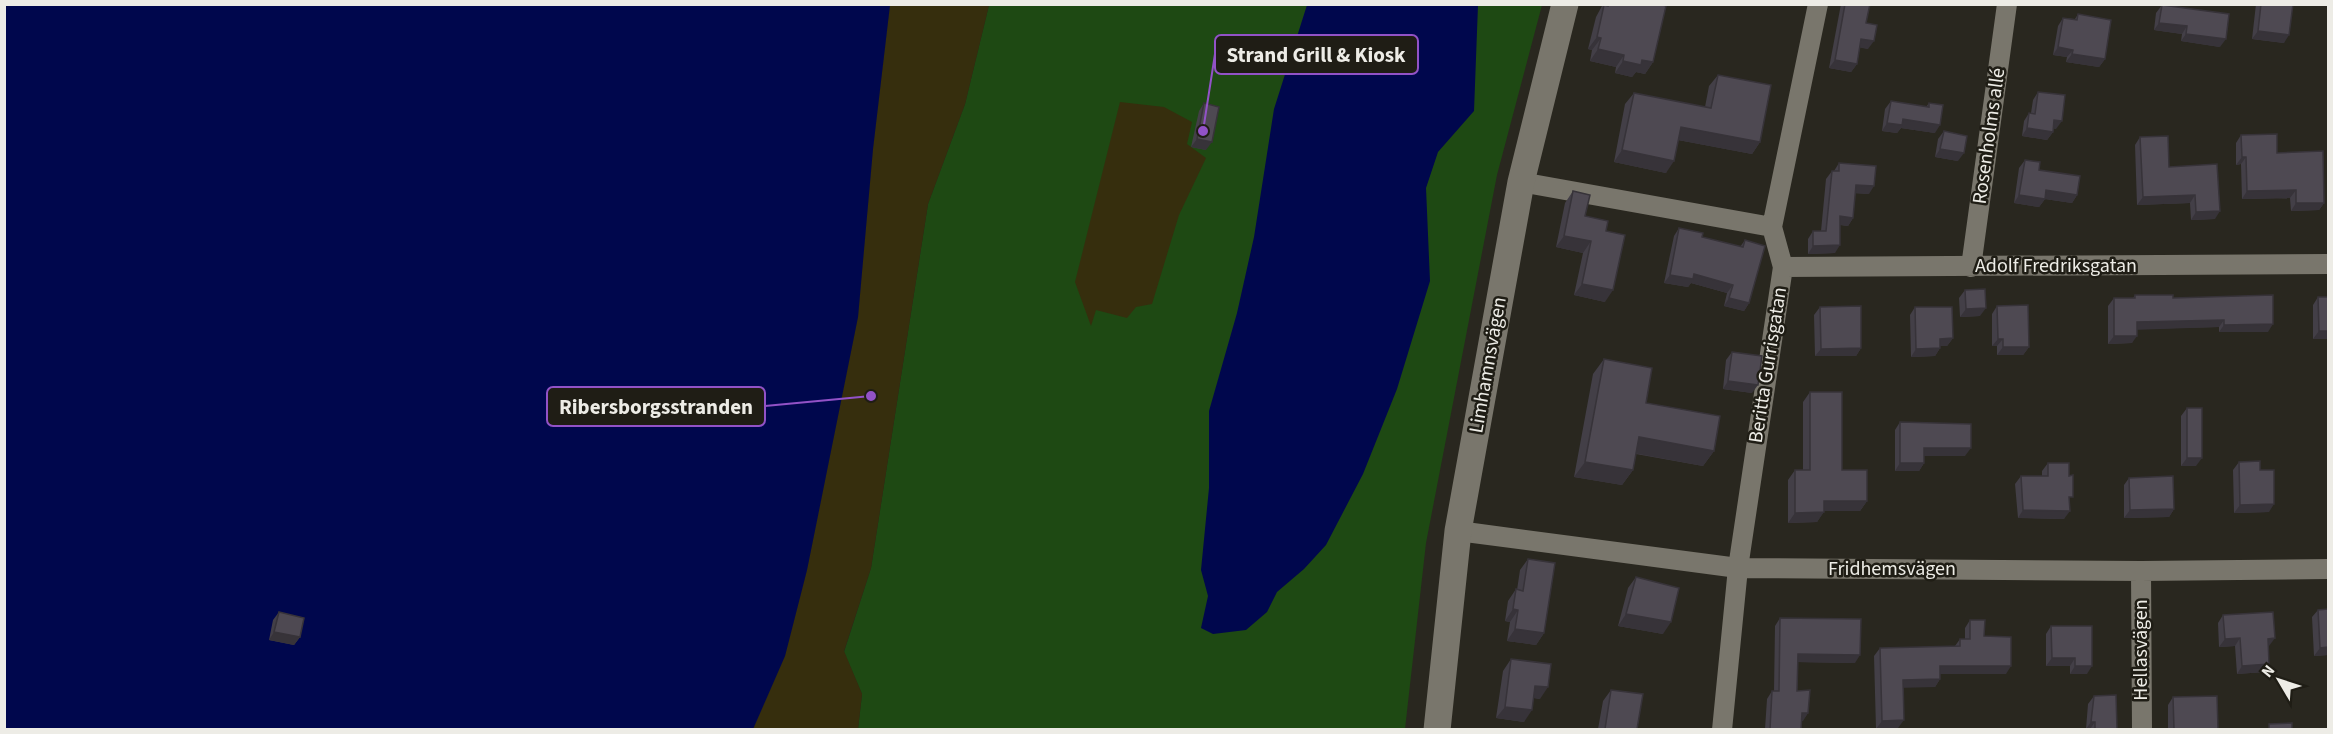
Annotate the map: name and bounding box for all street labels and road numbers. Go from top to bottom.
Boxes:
street label: Rosenholms allé [1966,66,2012,206]
street label: Adolf Fredriksgatan [1975,252,2137,280]
street label: Beritta Gurrisgatan [1742,285,1794,445]
street label: Limhamnsvägen [1462,295,1514,435]
street label: Fridhemsvägen [1828,555,1956,583]
street label: Hellasvägen [2127,599,2155,701]

